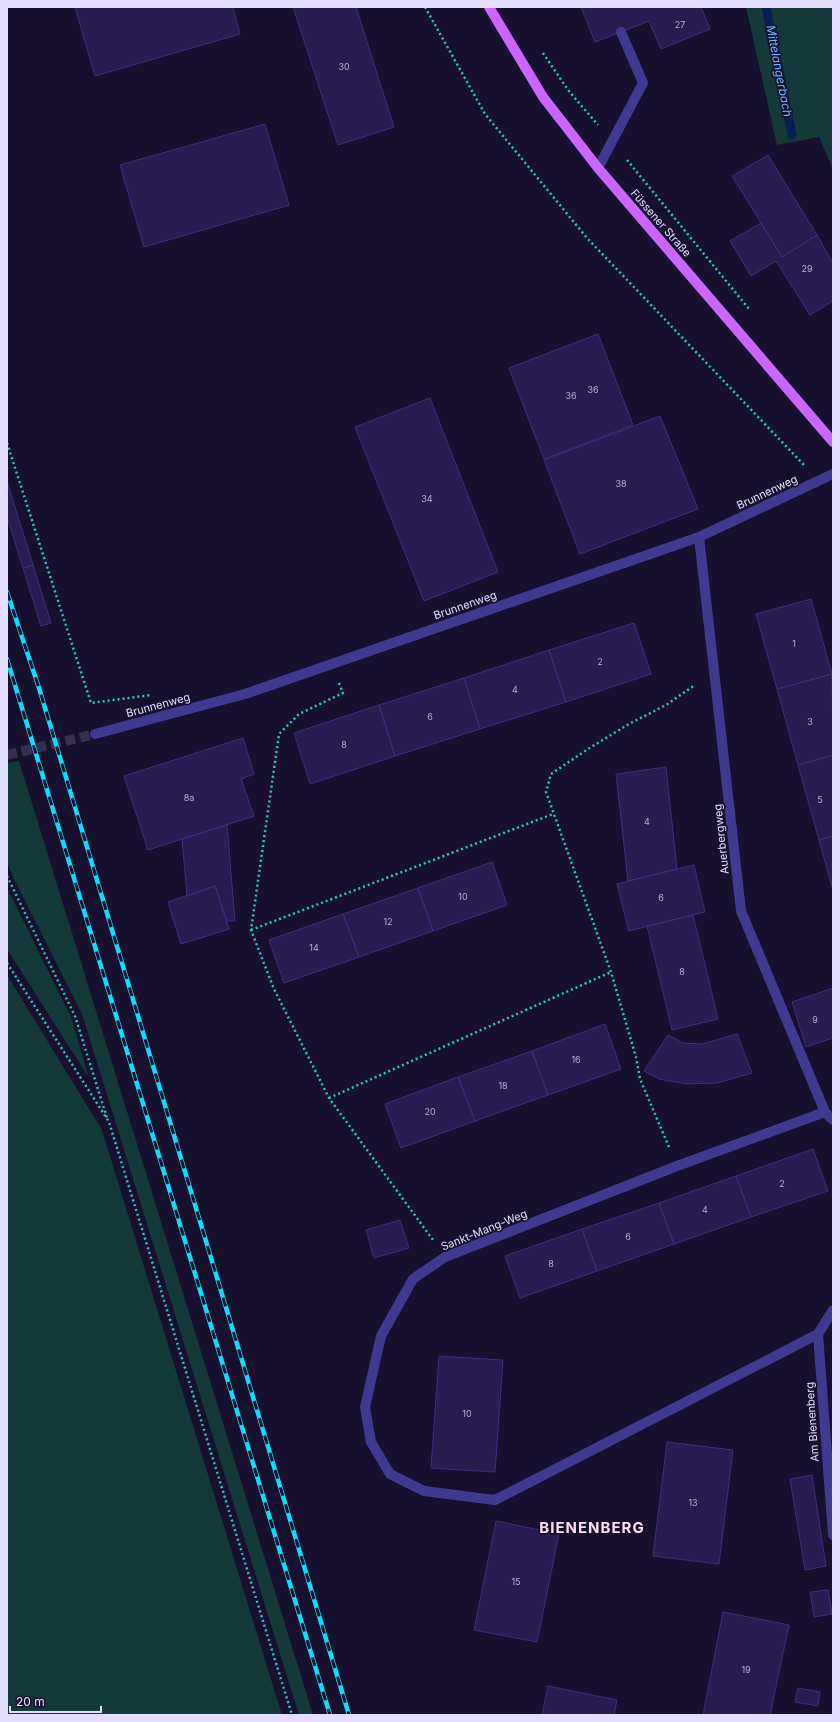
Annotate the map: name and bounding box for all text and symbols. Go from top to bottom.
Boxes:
house number: 27 [675,19,685,30]
water label: Mittelangerbach [763,24,796,118]
house number: 30 [338,61,350,72]
street label: Füssener Straße [628,186,694,260]
house number: 29 [801,263,813,274]
house number: 36 [587,384,599,395]
house number: 36 [565,390,577,401]
street label: Brunnenweg [734,472,800,512]
house number: 38 [615,478,627,489]
house number: 34 [421,493,433,504]
street label: Brunnenweg [432,588,498,622]
house number: 1 [792,638,796,649]
house number: 2 [597,656,603,667]
house number: 4 [512,684,518,695]
street label: Brunnenweg [124,690,192,720]
house number: 6 [427,711,433,722]
house number: 3 [807,716,813,727]
house number: 8 [341,739,347,750]
house number: 8a [184,792,194,803]
house number: 5 [817,794,823,805]
street label: Auerbergweg [710,803,732,875]
house number: 4 [644,816,650,827]
house number: 10 [458,891,468,902]
house number: 6 [658,892,664,903]
house number: 12 [383,916,393,927]
house number: 14 [309,942,319,953]
house number: 8 [679,966,685,977]
house number: 9 [812,1014,818,1025]
house number: 16 [571,1054,581,1065]
house number: 18 [498,1080,508,1091]
house number: 20 [424,1106,436,1117]
house number: 2 [779,1178,785,1189]
house number: 4 [702,1204,708,1215]
street label: Sankt-Mang-Weg [439,1206,529,1254]
house number: 6 [625,1231,631,1242]
house number: 8 [548,1258,554,1269]
street label: Am Bienenberg [802,1382,822,1462]
house number: 10 [462,1408,472,1419]
house number: 13 [688,1497,698,1508]
district label: BIENENBERG [539,1518,645,1537]
house number: 15 [511,1576,521,1587]
house number: 19 [741,1664,751,1675]
scale bar [10,1688,101,1714]
text: 20 m [16,1694,45,1709]

